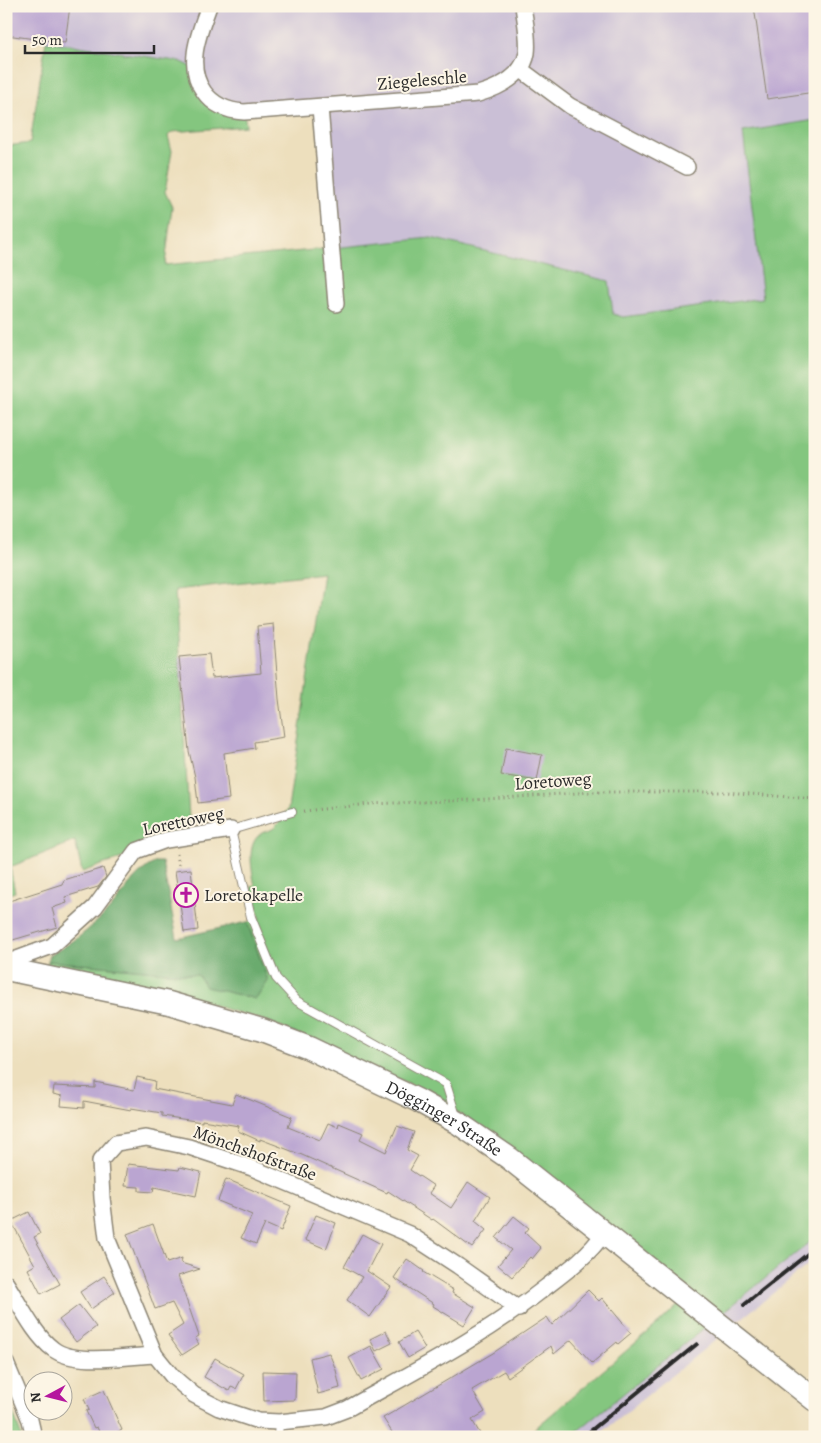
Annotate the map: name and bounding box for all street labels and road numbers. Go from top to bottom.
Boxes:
street label: Ziegeleschle [376,64,468,96]
street label: Loretoweg [514,766,592,796]
street label: Lorettoweg [140,801,226,841]
street label: Dögginger Straße [382,1075,507,1162]
street label: Mönchshofstraße [190,1120,320,1186]

